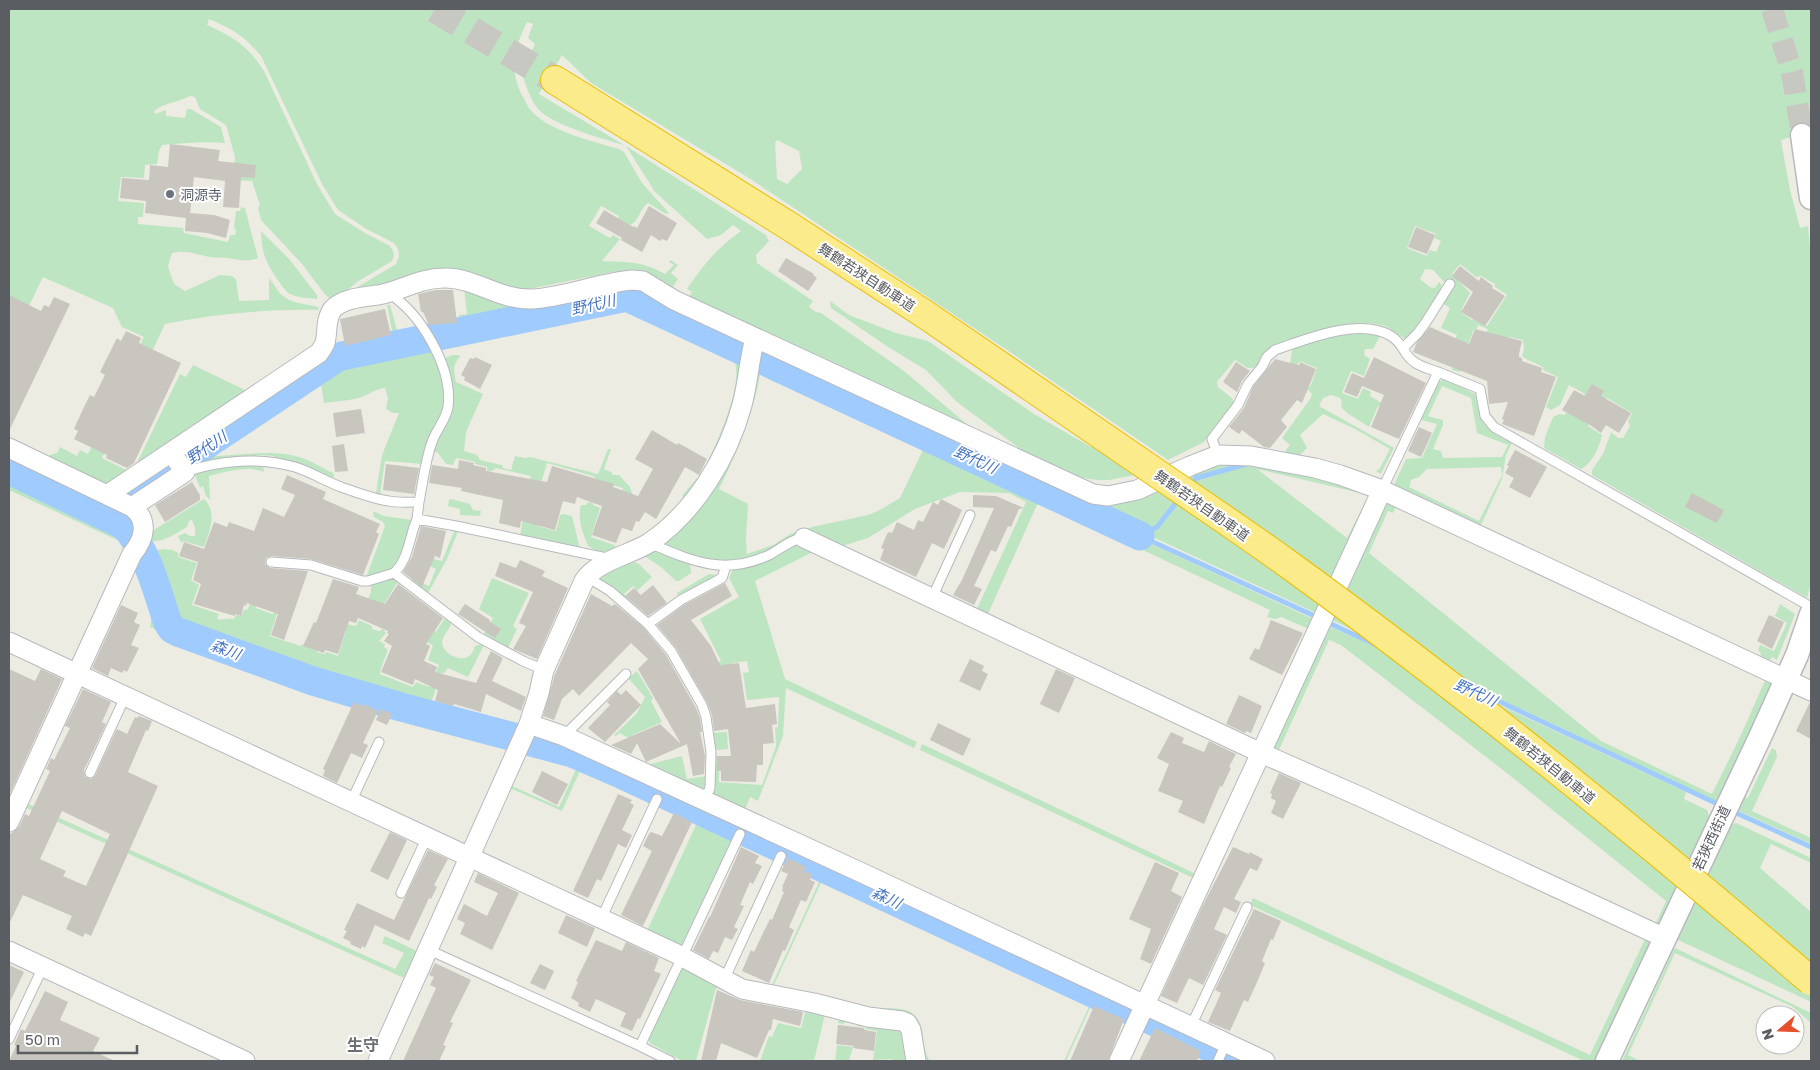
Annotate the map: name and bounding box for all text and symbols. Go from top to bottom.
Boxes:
place label: 洞源寺 [180,186,222,203]
marker: 洞源寺 [164,188,176,200]
street label: 舞鶴若狭自動車道 [815,239,919,315]
water label: 野代川 [569,290,619,317]
water label: 野代川 [182,426,231,467]
water label: 野代川 [952,441,1002,478]
street label: 舞鶴若狭自動車道 [1151,466,1253,544]
water label: 森川 [209,635,245,663]
water label: 野代川 [1452,674,1502,711]
street label: 舞鶴若狭自動車道 [1501,723,1599,807]
street label: 若狭西街道 [1689,803,1733,873]
water label: 森川 [870,883,906,912]
north arrow [1755,1005,1805,1055]
scale bar [18,1022,136,1054]
text: N [1757,1027,1777,1042]
text: 50 m [25,1030,60,1048]
district label: 生守 [347,1035,379,1055]

